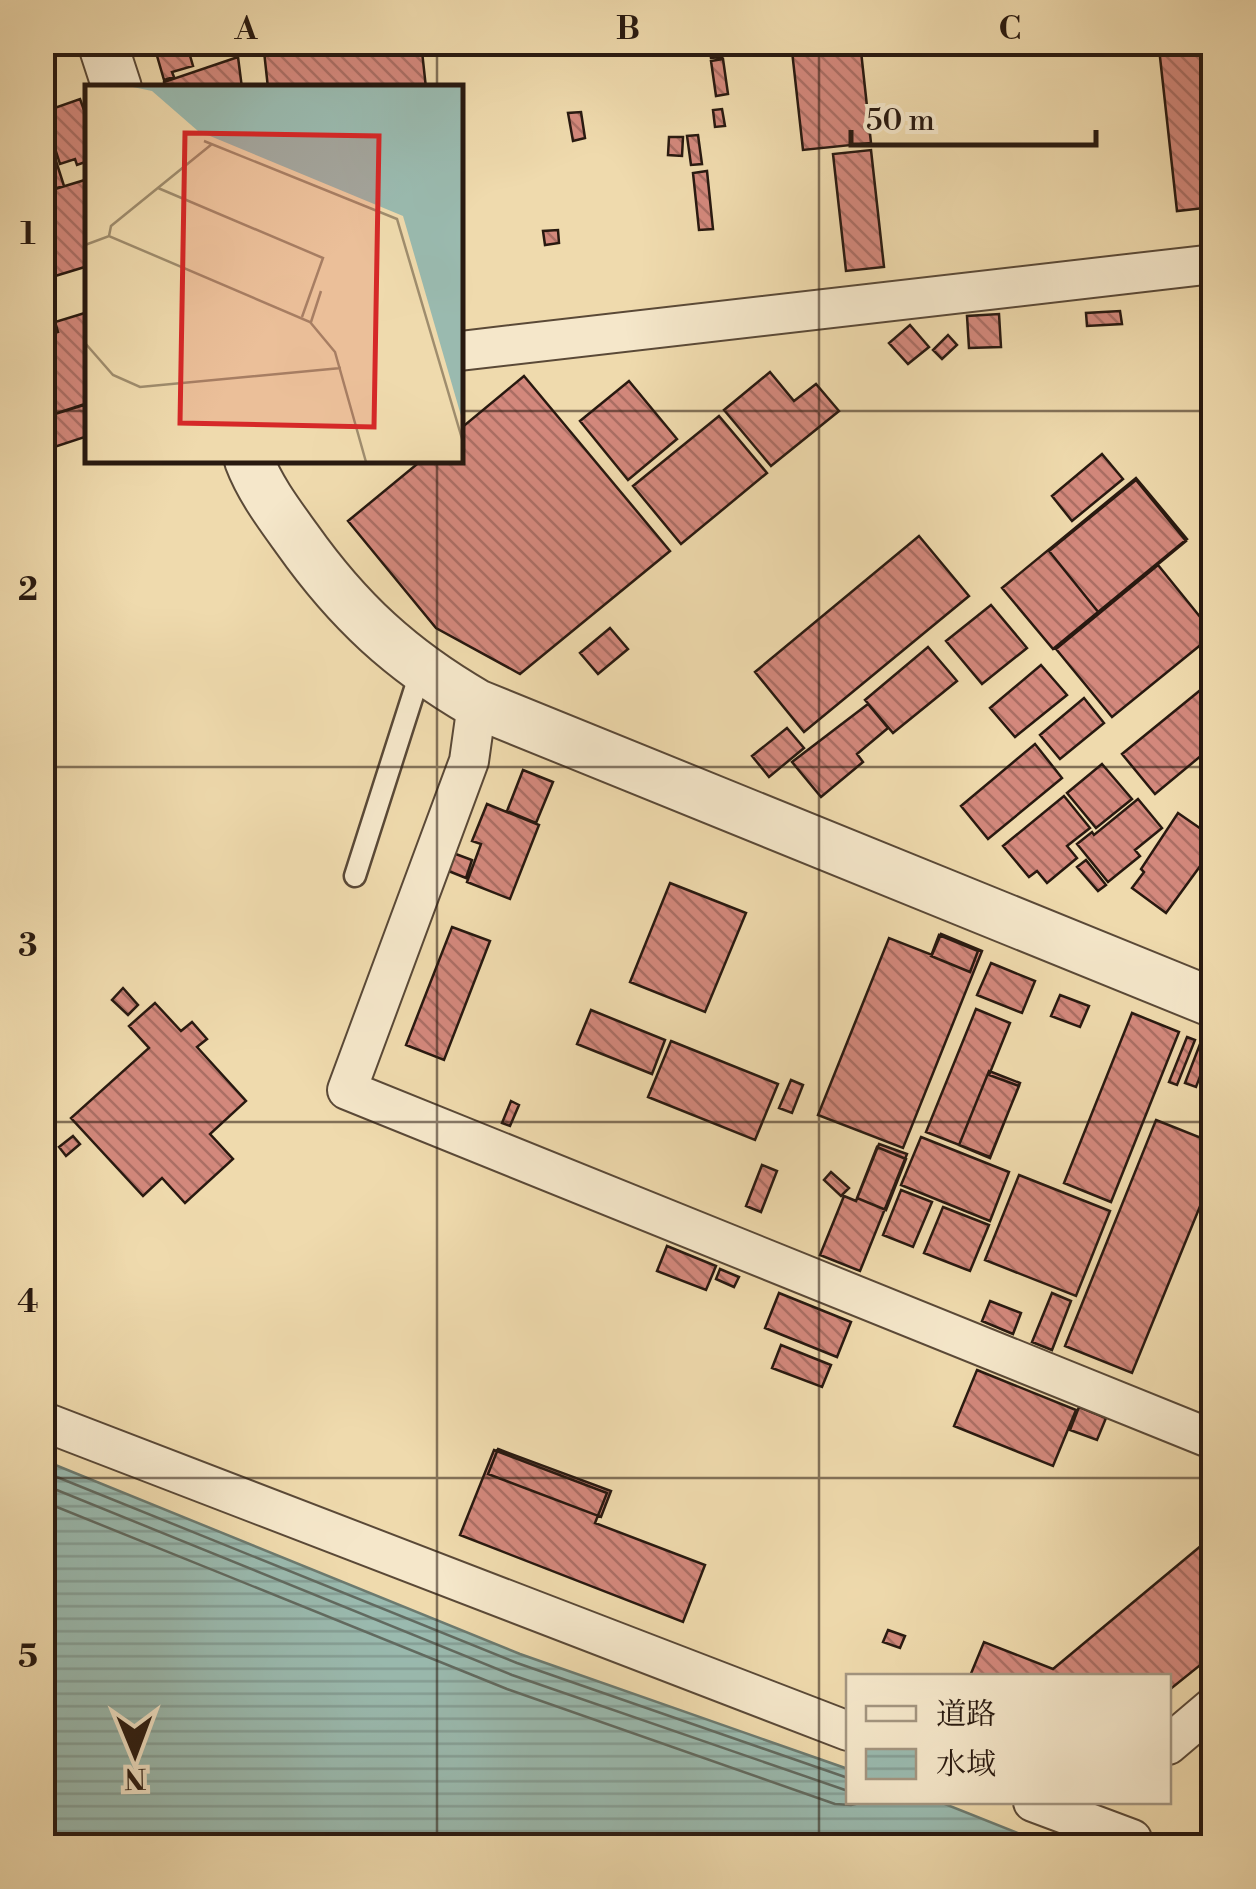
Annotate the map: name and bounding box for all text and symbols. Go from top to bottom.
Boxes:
text: A [234,9,259,49]
text: B [616,9,640,49]
text: C [999,9,1021,49]
inset map [85,85,462,462]
scale bar [851,85,1096,147]
text: 50 m [866,102,935,140]
text: 1 [20,214,36,254]
text: 2 [18,570,38,610]
text: 3 [18,926,38,966]
text: 4 [17,1282,39,1322]
text: 5 [18,1637,38,1677]
legend [846,1674,1171,1804]
text: 道路 [936,1696,996,1734]
north arrow [85,1704,185,1804]
text: 水域 [936,1746,996,1784]
text: N [124,1760,147,1795]

